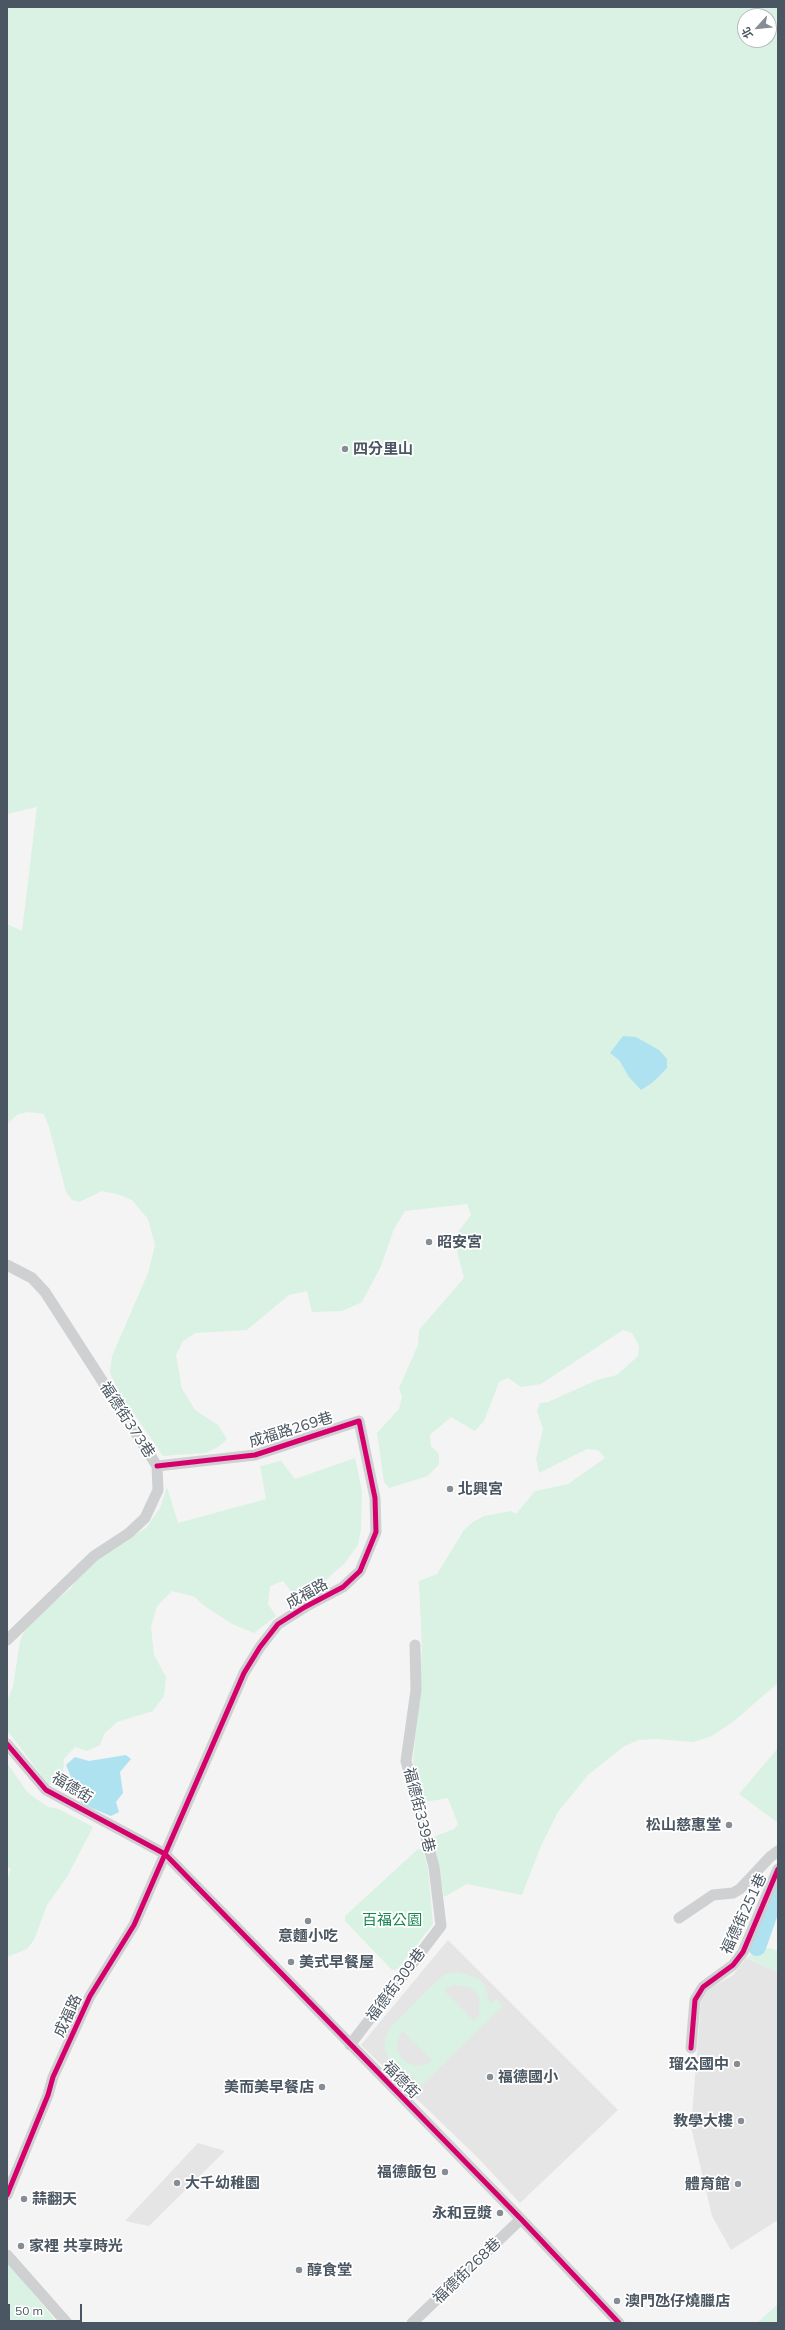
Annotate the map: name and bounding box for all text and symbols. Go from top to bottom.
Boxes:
north arrow [737,8,777,48]
text: 北 [738,25,756,41]
place label: 四分里山 [353,440,413,458]
marker: 四分里山 [340,444,350,454]
place label: 昭安宮 [437,1233,482,1251]
marker: 昭安宮 [424,1237,434,1247]
street label: 福德街373巷 [96,1379,158,1461]
street label: 成福路269巷 [247,1409,335,1451]
place label: 北興宮 [458,1480,503,1498]
marker: 北興宮 [445,1484,455,1494]
street label: 成福路 [283,1575,331,1613]
street label: 福德街339巷 [400,1766,438,1854]
street label: 福德街 [48,1769,96,1807]
place label: 松山慈惠堂 [646,1816,721,1834]
marker: 松山慈惠堂 [724,1820,734,1830]
street label: 福德街251巷 [717,1871,771,1957]
park label: 百福公園 [362,1911,422,1929]
marker: 意麵小吃 [303,1916,313,1926]
place label: 意麵小吃 [278,1927,338,1945]
street label: 福德街309巷 [363,1945,429,2025]
place label: 美式早餐屋 [299,1953,374,1971]
marker: 美式早餐屋 [286,1957,296,1967]
street label: 成福路 [50,1992,86,2040]
place label: 瑠公國中 [669,2055,729,2073]
street label: 福德街 [379,2058,423,2102]
marker: 瑠公國中 [732,2059,742,2069]
place label: 福德國小 [498,2068,558,2086]
marker: 福德國小 [485,2072,495,2082]
place label: 美而美早餐店 [224,2078,314,2096]
marker: 美而美早餐店 [317,2082,327,2092]
place label: 教學大樓 [673,2112,733,2130]
marker: 教學大樓 [736,2116,746,2126]
place label: 福德飯包 [377,2163,437,2181]
marker: 福德飯包 [440,2167,450,2177]
place label: 大千幼稚園 [185,2174,260,2192]
place label: 體育館 [685,2175,730,2193]
marker: 大千幼稚園 [172,2178,182,2188]
marker: 體育館 [733,2179,743,2189]
place label: 蒜翻天 [32,2190,77,2208]
marker: 蒜翻天 [19,2194,29,2204]
place label: 永和豆漿 [432,2204,492,2222]
marker: 永和豆漿 [495,2208,505,2218]
street label: 福德街268巷 [429,2234,505,2308]
place label: 家裡 共享時光 [29,2237,123,2255]
marker: 家裡 共享時光 [16,2241,26,2251]
place label: 醇食堂 [307,2261,352,2279]
marker: 醇食堂 [294,2265,304,2275]
place label: 澳門氹仔燒臘店 [625,2292,730,2310]
scale bar [10,2296,84,2322]
marker: 澳門氹仔燒臘店 [612,2296,622,2306]
text: 50 m [15,2303,43,2318]

